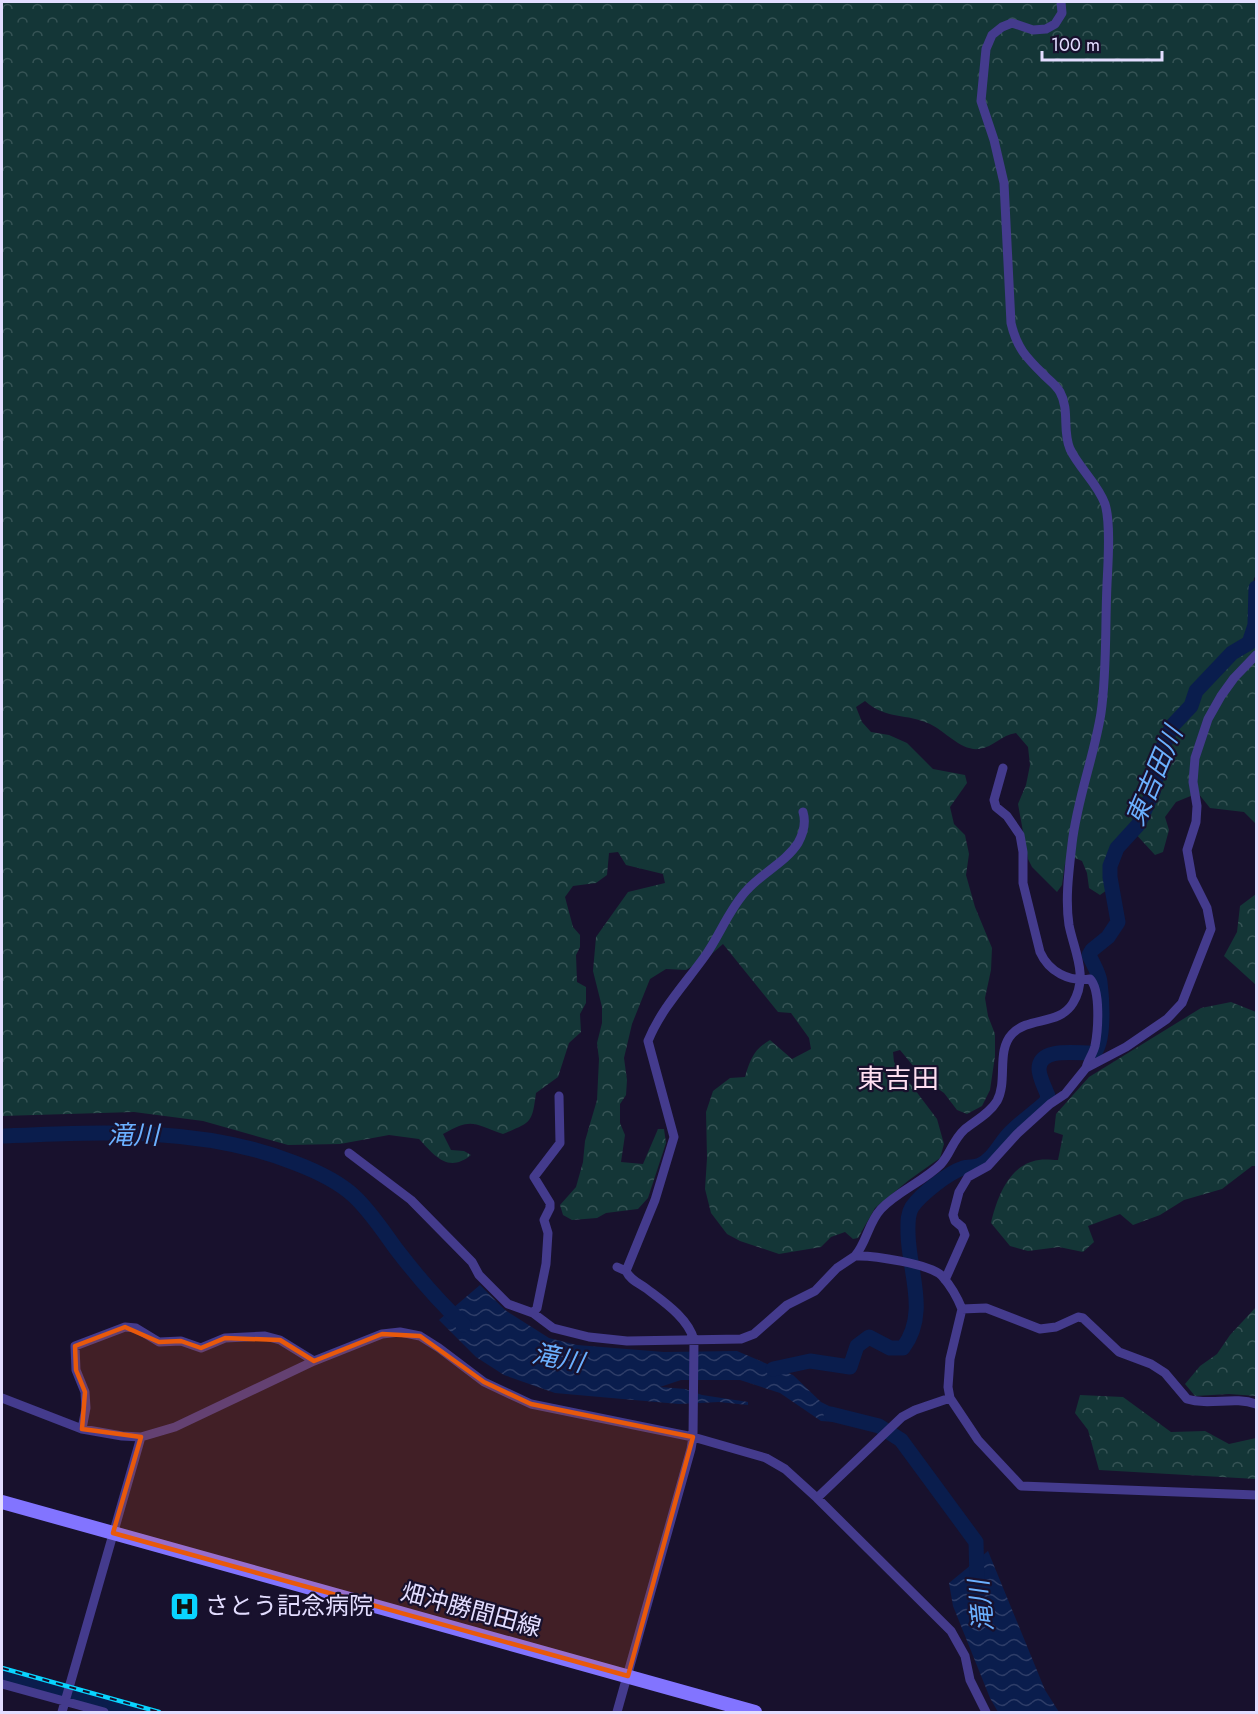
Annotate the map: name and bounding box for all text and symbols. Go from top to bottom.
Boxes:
scale bar [1042,24,1162,62]
text: 100 m [1051,32,1100,58]
water label: 東吉田川 [1116,718,1193,831]
district label: 東吉田 [858,1059,939,1098]
water label: 滝川 [107,1116,162,1154]
water label: 滝川 [529,1334,590,1382]
street label: 畑沖勝間田線 [397,1574,545,1645]
water label: 滝川 [959,1575,1003,1634]
place label: さとう記念病院 [205,1588,373,1623]
hospital icon: さとう記念病院 [168,1590,200,1622]

